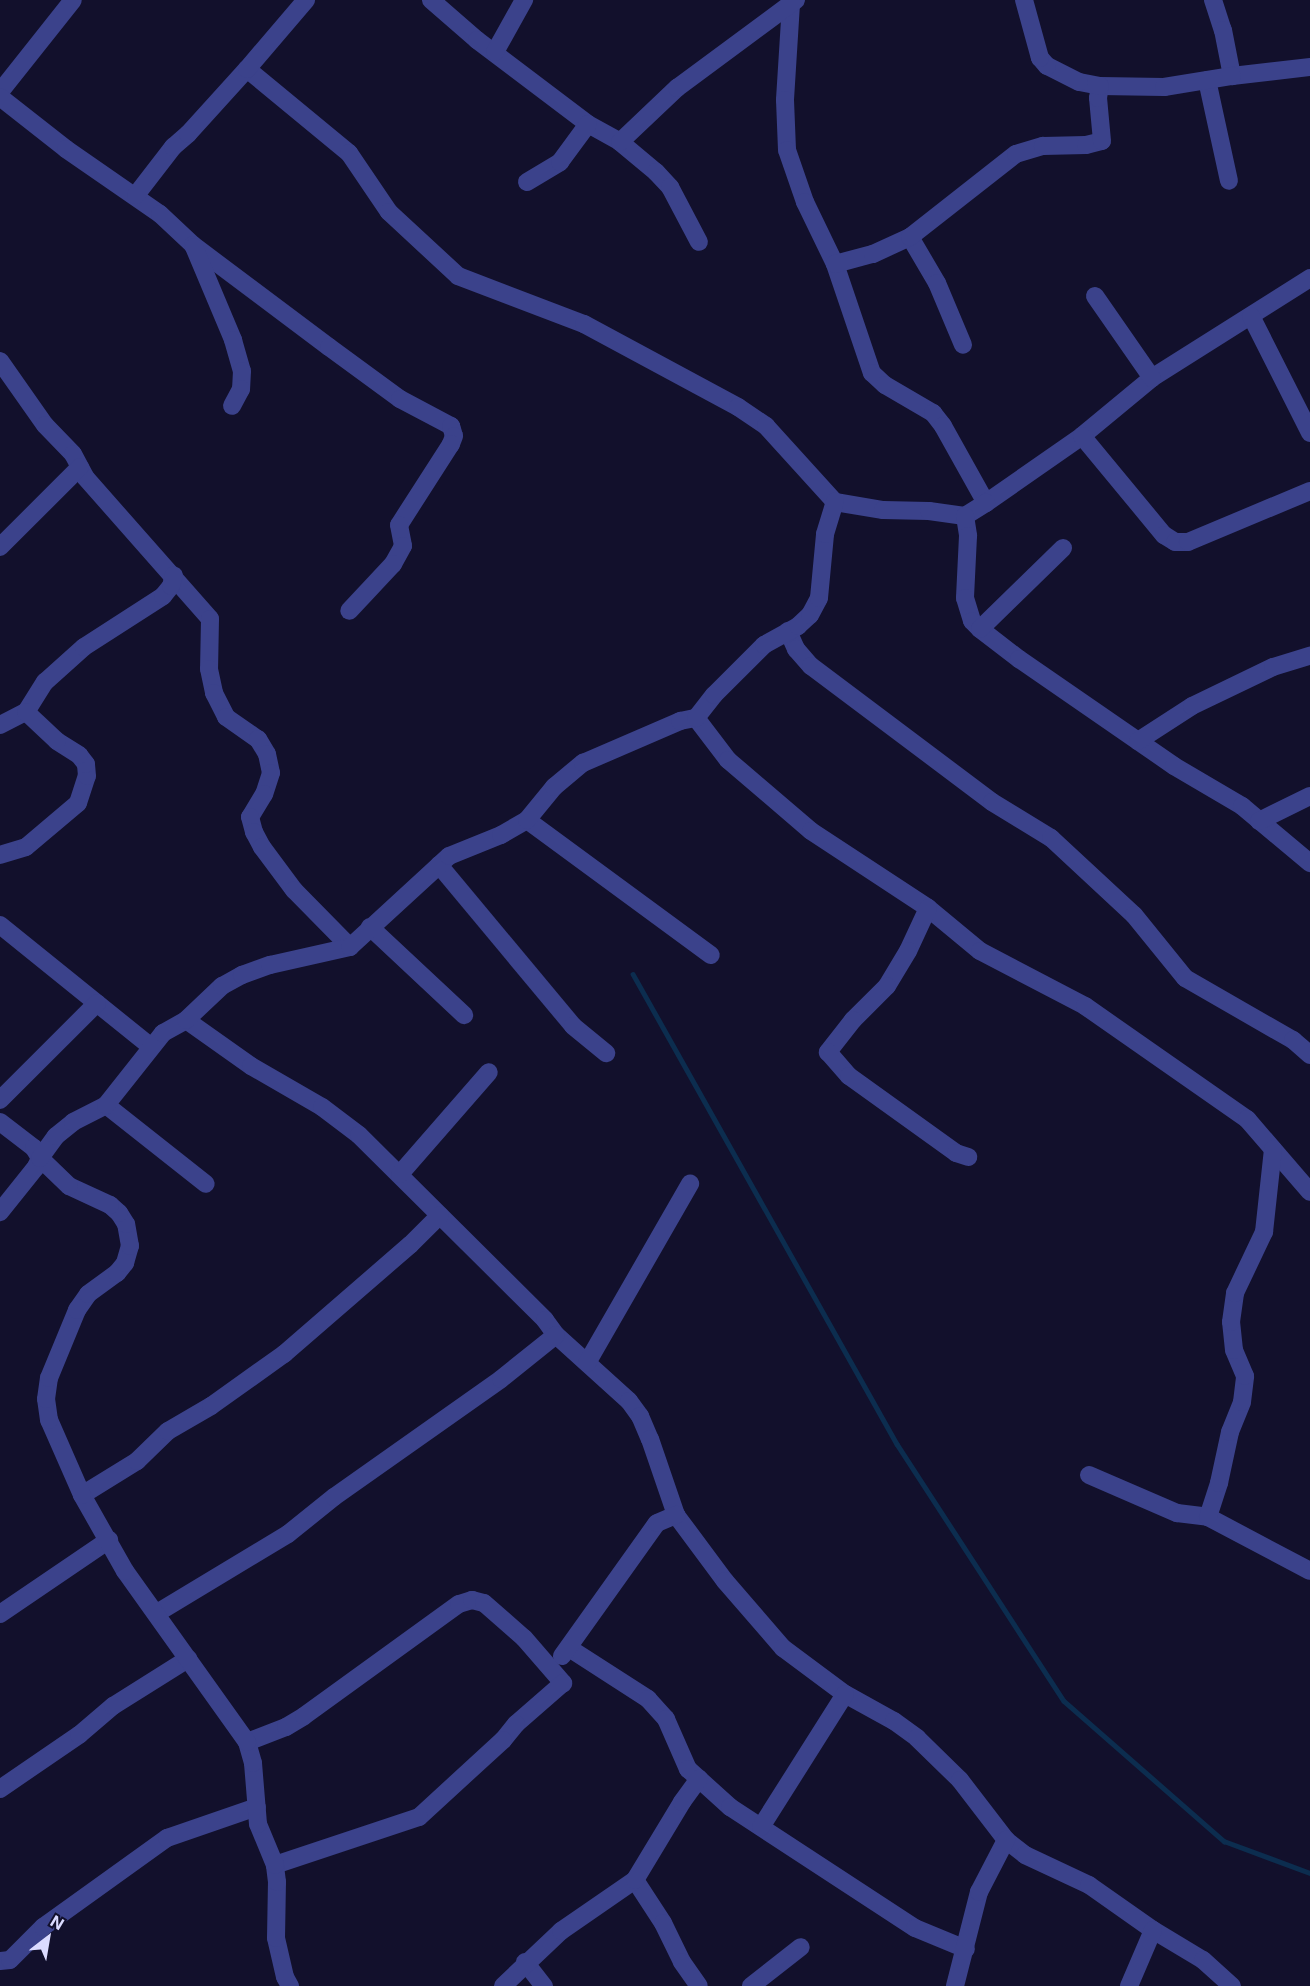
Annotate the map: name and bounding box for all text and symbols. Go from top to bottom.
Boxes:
north arrow [18,1908,78,1968]
text: N [47,1911,68,1934]

